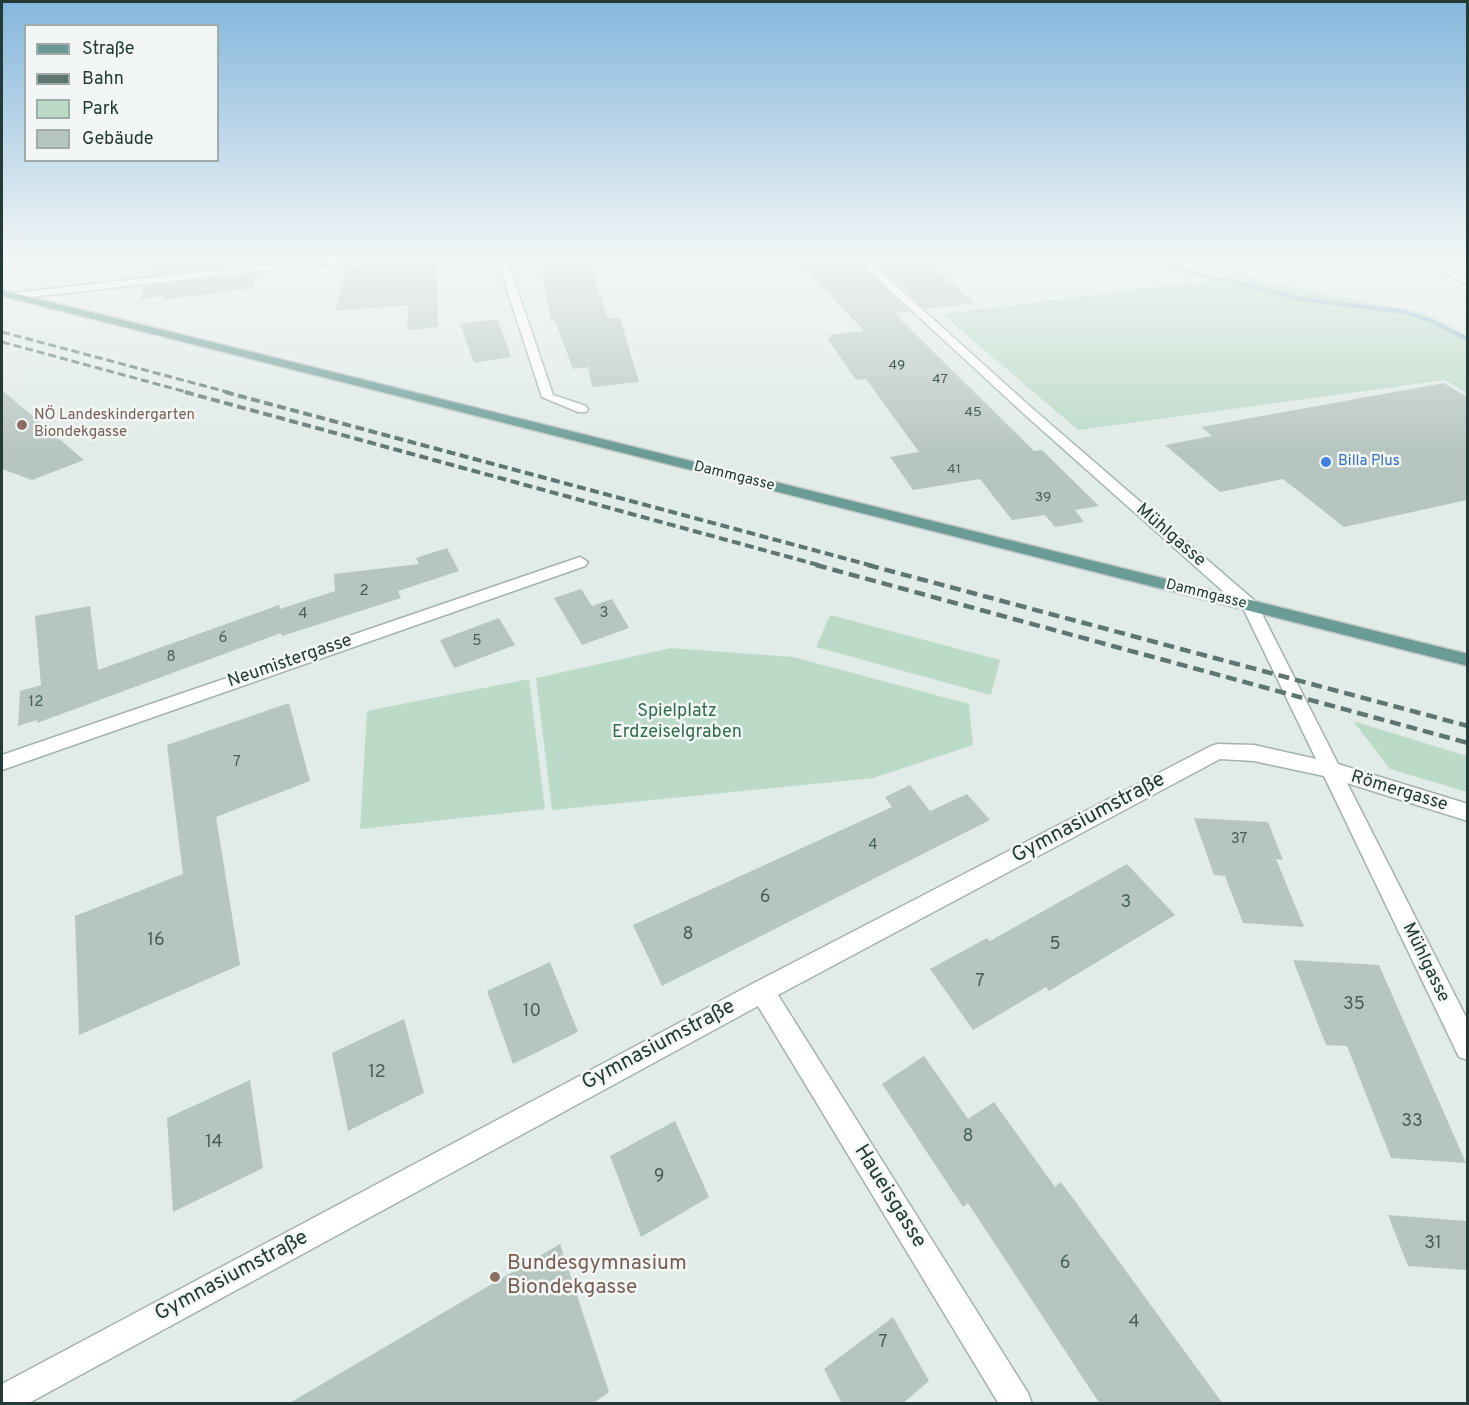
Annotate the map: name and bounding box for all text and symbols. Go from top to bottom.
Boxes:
legend [24,24,219,162]
text: Straße [82,38,134,61]
text: Bahn [82,68,124,91]
text: Park [82,98,119,121]
text: Gebäude [82,128,154,151]
house number: 49 [889,358,905,374]
house number: 47 [932,372,948,388]
house number: 45 [964,405,982,421]
place label: NÖ Landeskindergarten Biondekgasse [34,407,195,442]
marker: NÖ Landeskindergarten Biondekgasse [15,418,29,432]
place label: Billa Plus [1338,453,1400,471]
marker: Billa Plus [1319,455,1333,469]
street label: Dammgasse [692,458,776,496]
house number: 41 [947,462,961,478]
house number: 39 [1035,490,1051,506]
street label: Mühlgasse [1131,500,1209,572]
street label: Dammgasse [1164,576,1248,614]
house number: 2 [359,583,369,601]
house number: 3 [599,605,609,623]
house number: 4 [298,606,308,624]
house number: 6 [219,630,227,648]
street label: Neumistergasse [225,631,355,693]
house number: 5 [472,633,482,651]
house number: 8 [166,649,176,667]
house number: 12 [29,694,43,712]
park label: Spielplatz Erdzeiselgraben [612,701,742,744]
house number: 7 [233,754,241,772]
street label: Römergasse [1348,767,1450,817]
street label: Gymnasiumstraße [1008,768,1170,870]
house number: 37 [1231,831,1247,849]
house number: 4 [868,837,878,855]
house number: 6 [760,887,770,909]
house number: 3 [1121,892,1131,914]
street label: Mühlgasse [1397,920,1453,1006]
house number: 8 [683,924,693,946]
house number: 16 [147,930,165,952]
house number: 5 [1049,934,1061,956]
house number: 7 [975,971,985,993]
house number: 35 [1343,994,1365,1016]
street label: Gymnasiumstraße [578,995,740,1097]
house number: 10 [523,1001,541,1023]
house number: 12 [368,1062,386,1084]
house number: 33 [1401,1111,1423,1133]
house number: 8 [963,1126,973,1148]
house number: 14 [205,1132,223,1154]
street label: Haueisgasse [847,1141,931,1253]
house number: 9 [654,1166,664,1188]
street label: Gymnasiumstraße [151,1226,313,1328]
house number: 31 [1424,1233,1442,1255]
place label: Bundesgymnasium Biondekgasse [507,1252,687,1302]
house number: 6 [1060,1253,1070,1275]
marker: Bundesgymnasium Biondekgasse [488,1270,502,1284]
house number: 4 [1128,1312,1140,1334]
house number: 7 [878,1332,888,1354]

